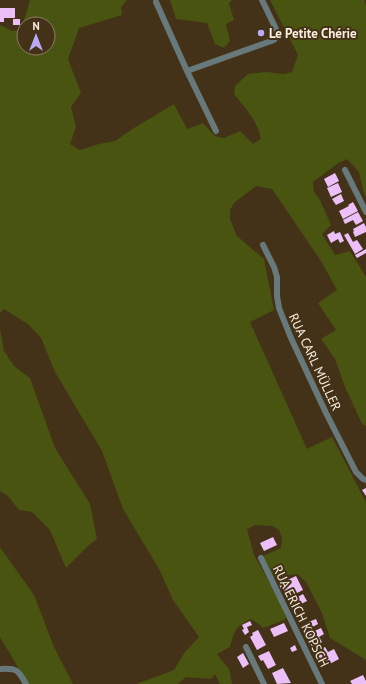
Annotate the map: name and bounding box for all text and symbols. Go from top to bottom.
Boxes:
north arrow [16,16,56,56]
text: N [32,19,40,33]
place label: Le Petite Chérie [269,25,357,42]
marker: Le Petite Chérie [256,28,266,38]
street label: RUA CARL MÜLLER [285,311,345,414]
street label: RUA ERICH KOPSCH [269,562,333,670]

